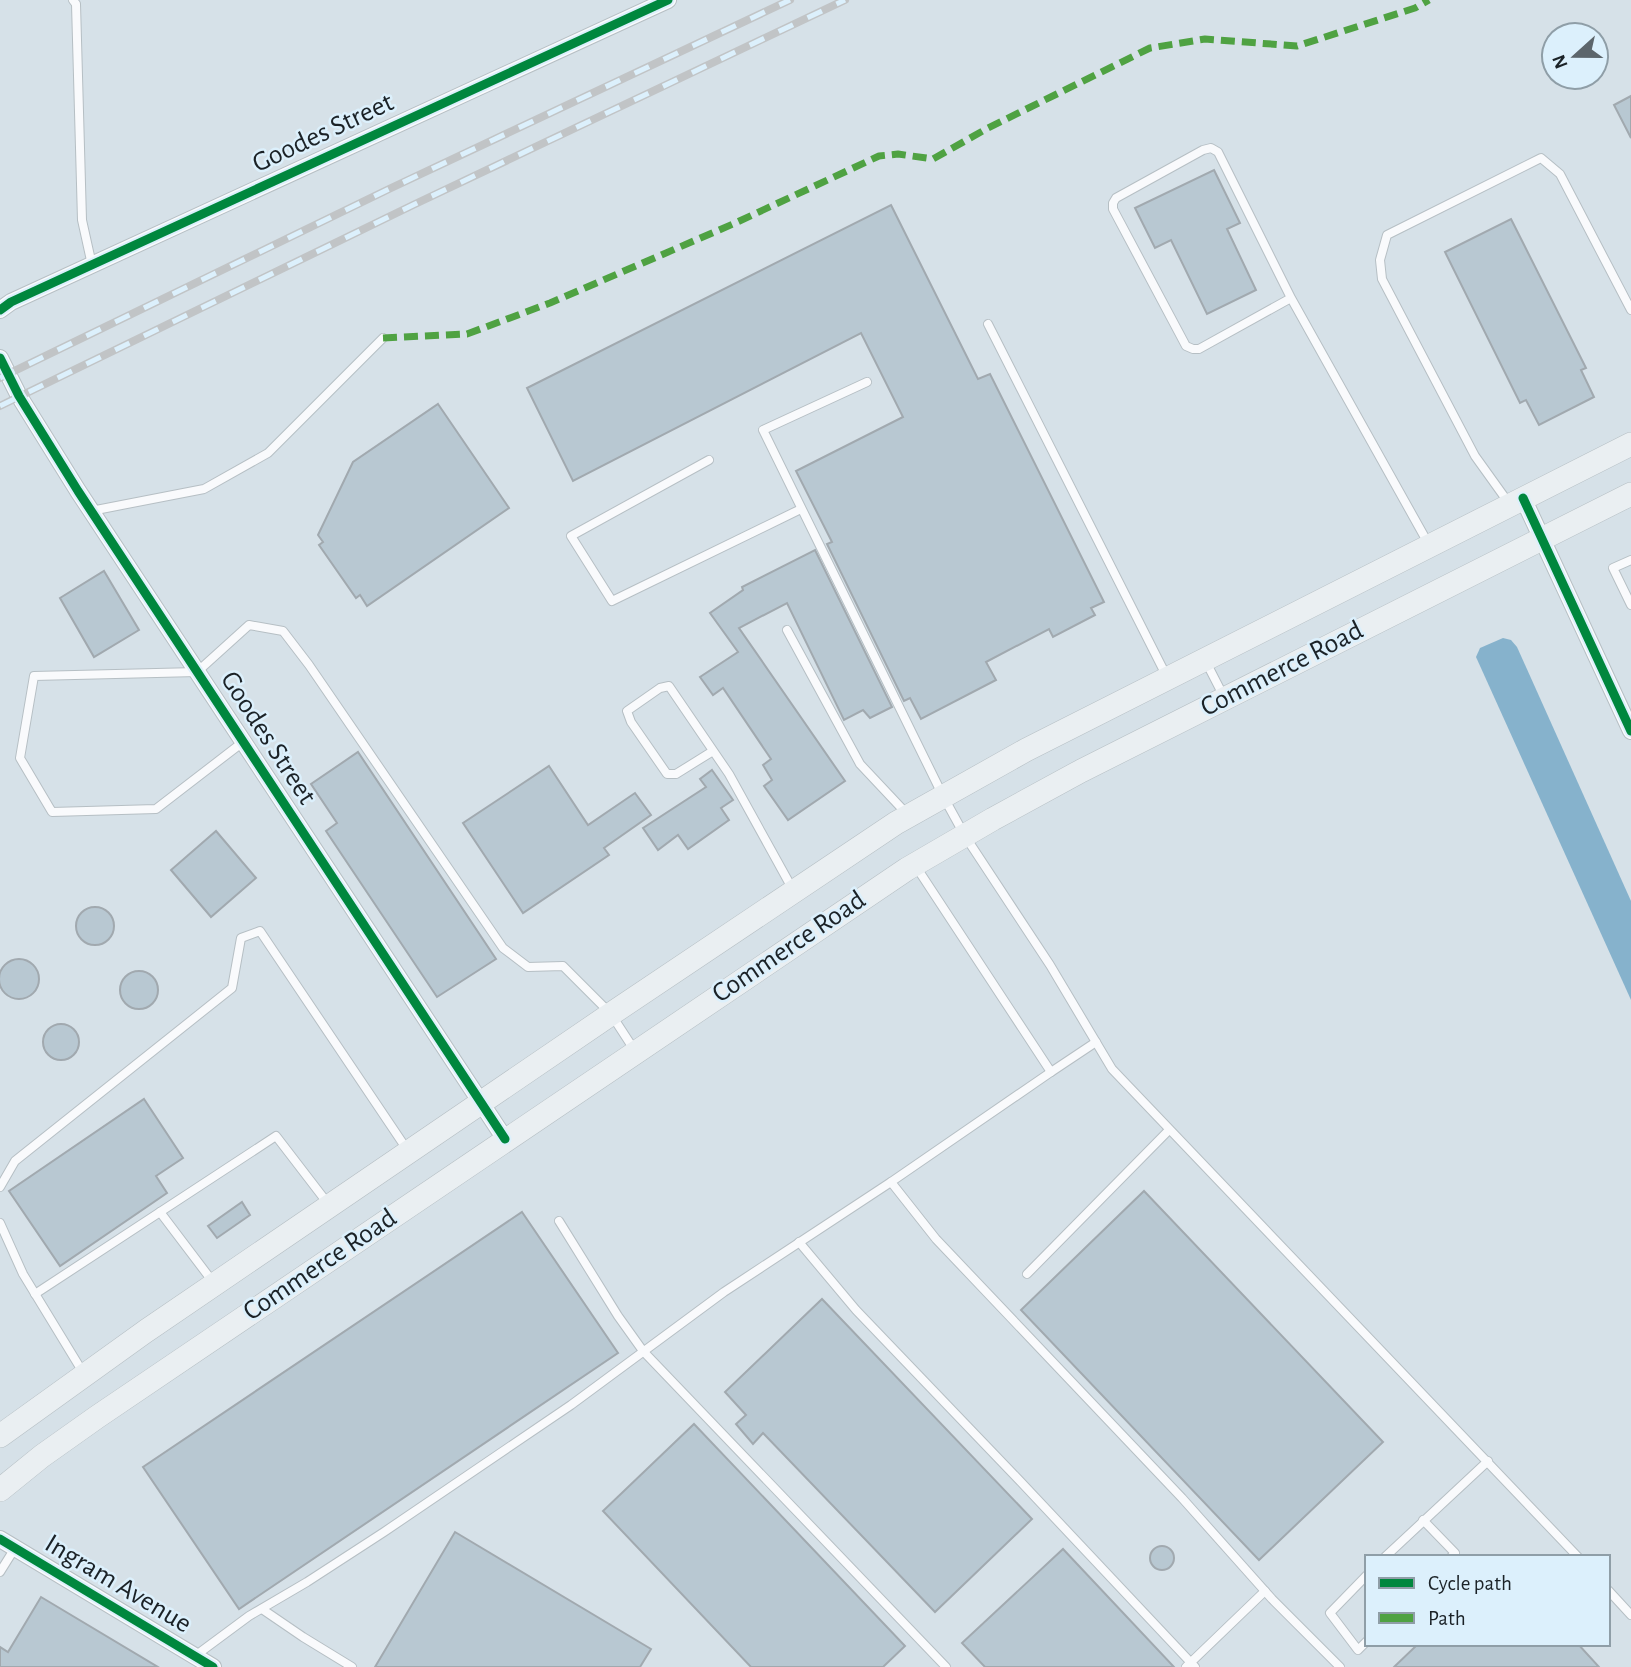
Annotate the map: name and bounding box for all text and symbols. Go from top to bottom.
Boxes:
north arrow [1540,21,1610,91]
text: N [1549,52,1572,71]
street label: Goodes Street [248,88,398,178]
street label: Commerce Road [1196,616,1368,722]
street label: Goodes Street [215,667,321,809]
street label: Commerce Road [707,886,871,1008]
street label: Commerce Road [238,1204,402,1326]
street label: Ingram Avenue [40,1529,196,1639]
legend [1365,1555,1610,1646]
text: Cycle path [1428,1573,1512,1594]
text: Path [1428,1608,1466,1629]

